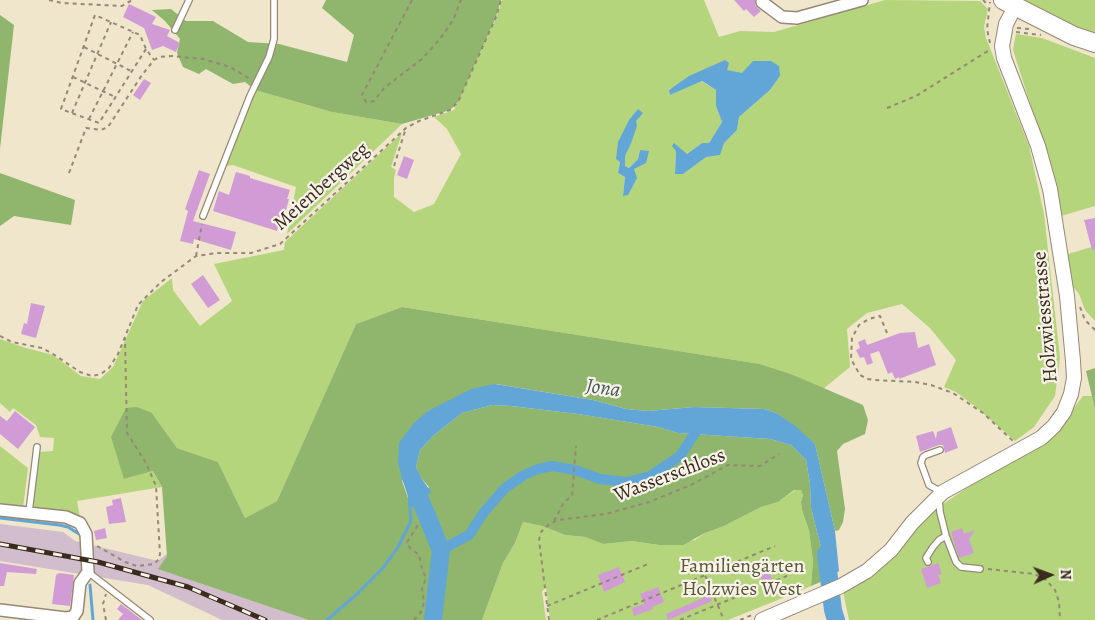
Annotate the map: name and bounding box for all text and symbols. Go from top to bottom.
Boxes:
street label: Meienbergweg [269,138,375,236]
street label: Holzwiesstrasse [1028,250,1064,384]
water label: Jona [584,374,622,404]
street label: Wasserschloss [611,444,729,508]
north arrow [1025,550,1075,600]
park label: Familiengärten Holzwies West [680,555,804,602]
text: N [1056,569,1075,580]

